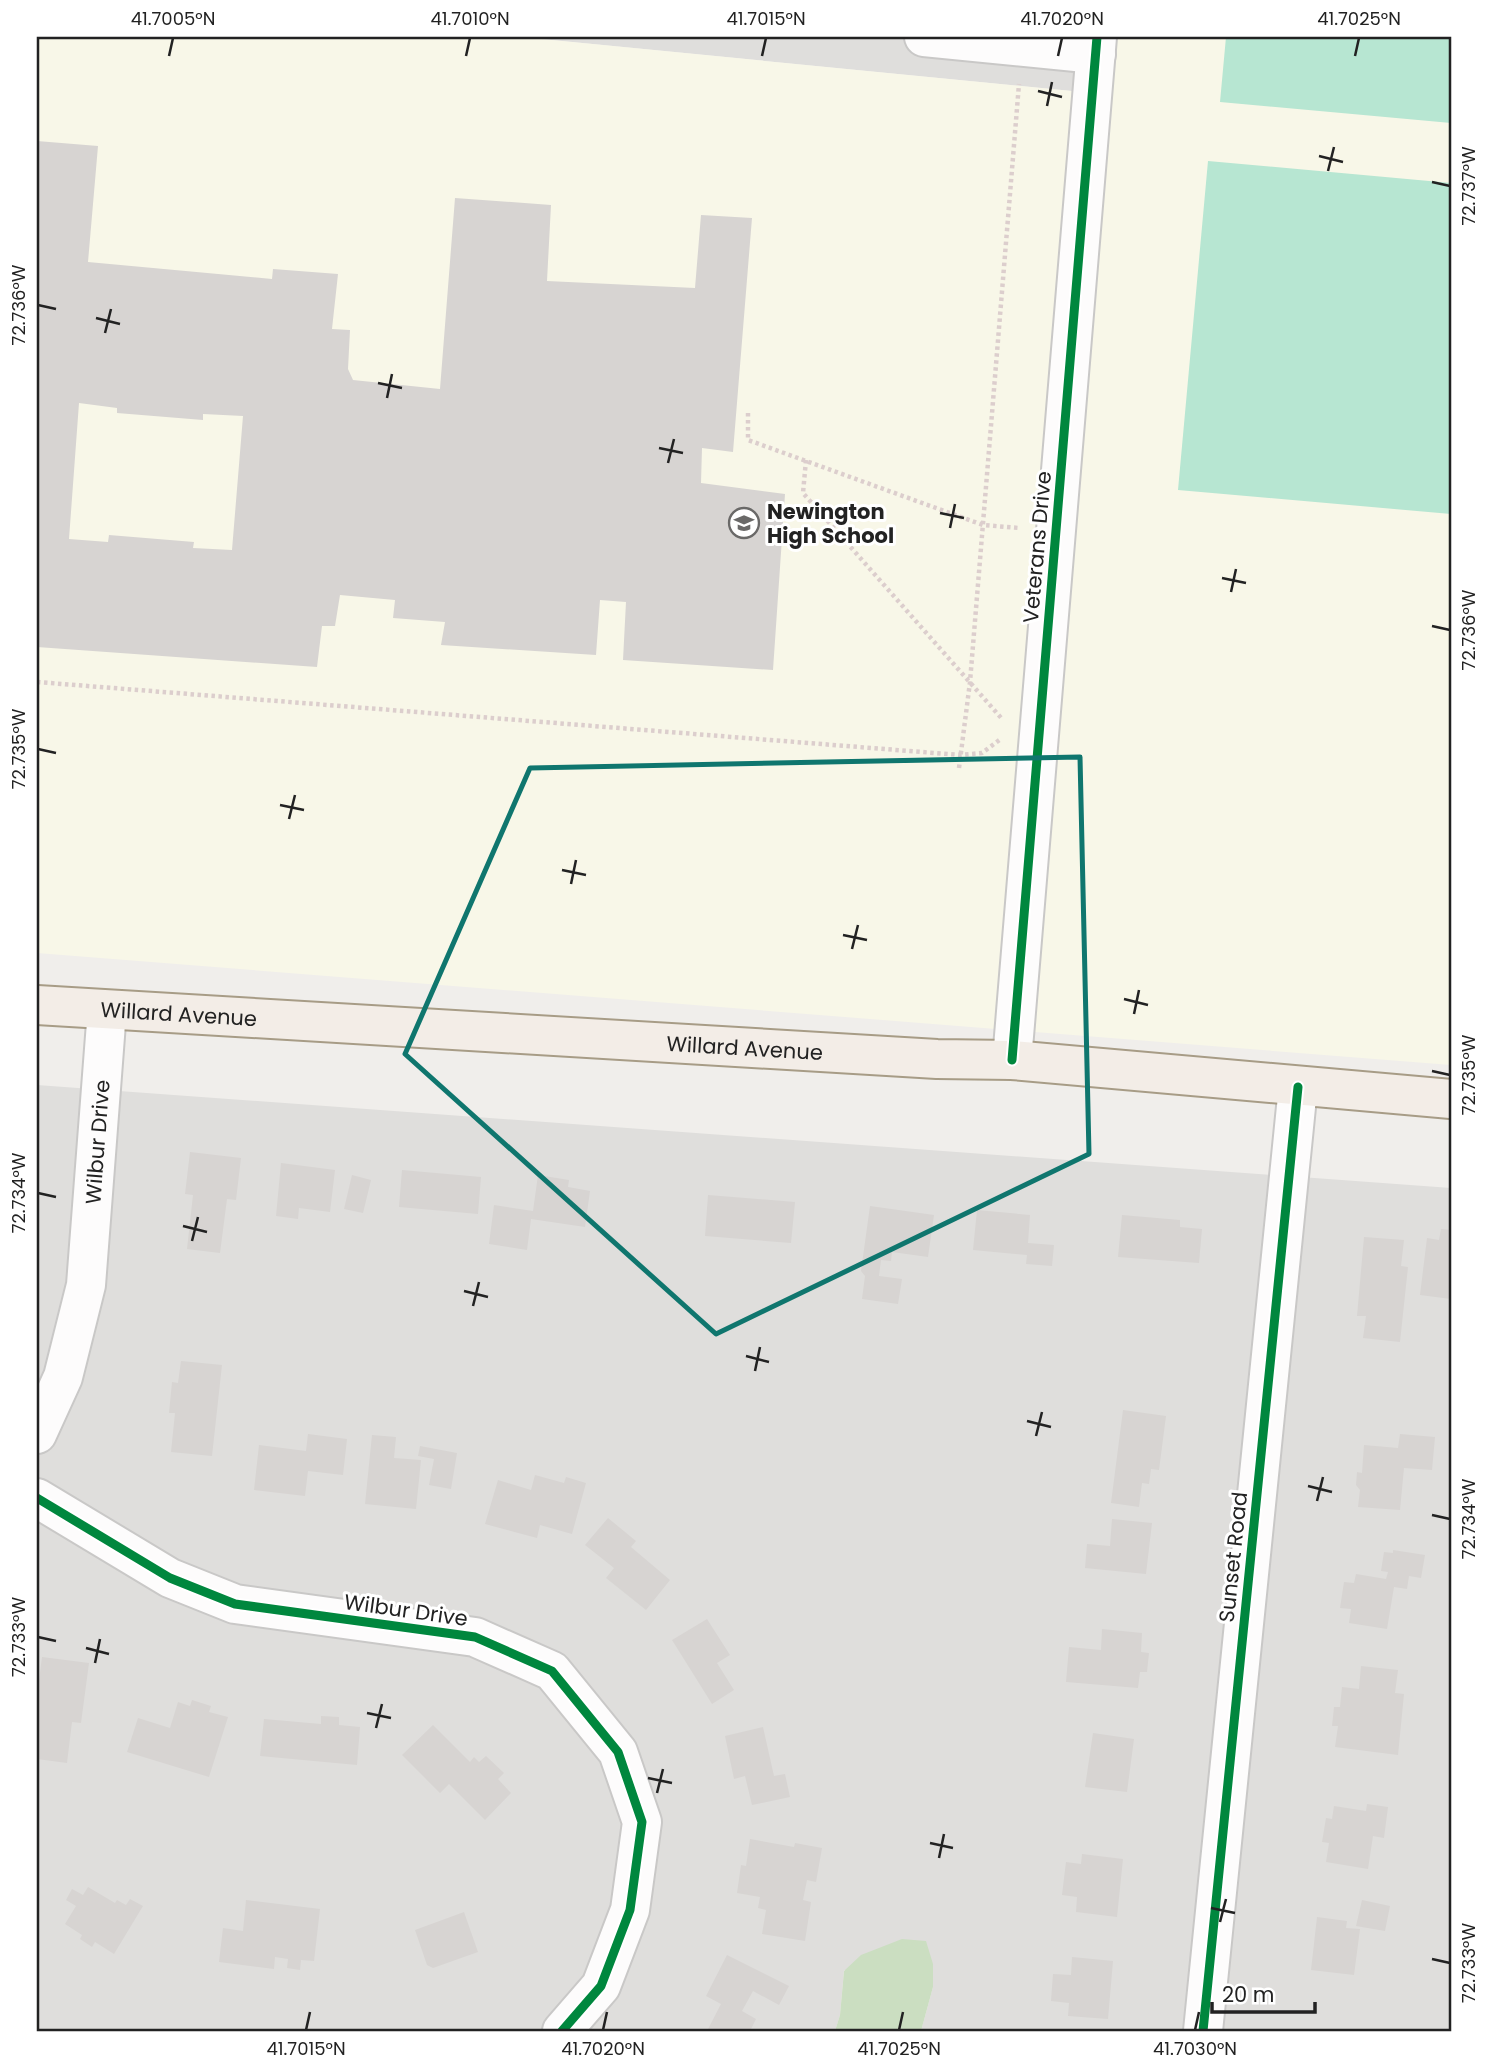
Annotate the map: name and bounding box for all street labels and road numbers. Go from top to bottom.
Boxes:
street label: Veterans Drive [1016,470,1058,624]
street label: Willard Avenue [100,994,258,1033]
street label: Willard Avenue [666,1028,824,1067]
street label: Wilbur Drive [78,1079,116,1205]
street label: Sunset Road [1212,1490,1254,1624]
street label: Wilbur Drive [342,1587,470,1633]

